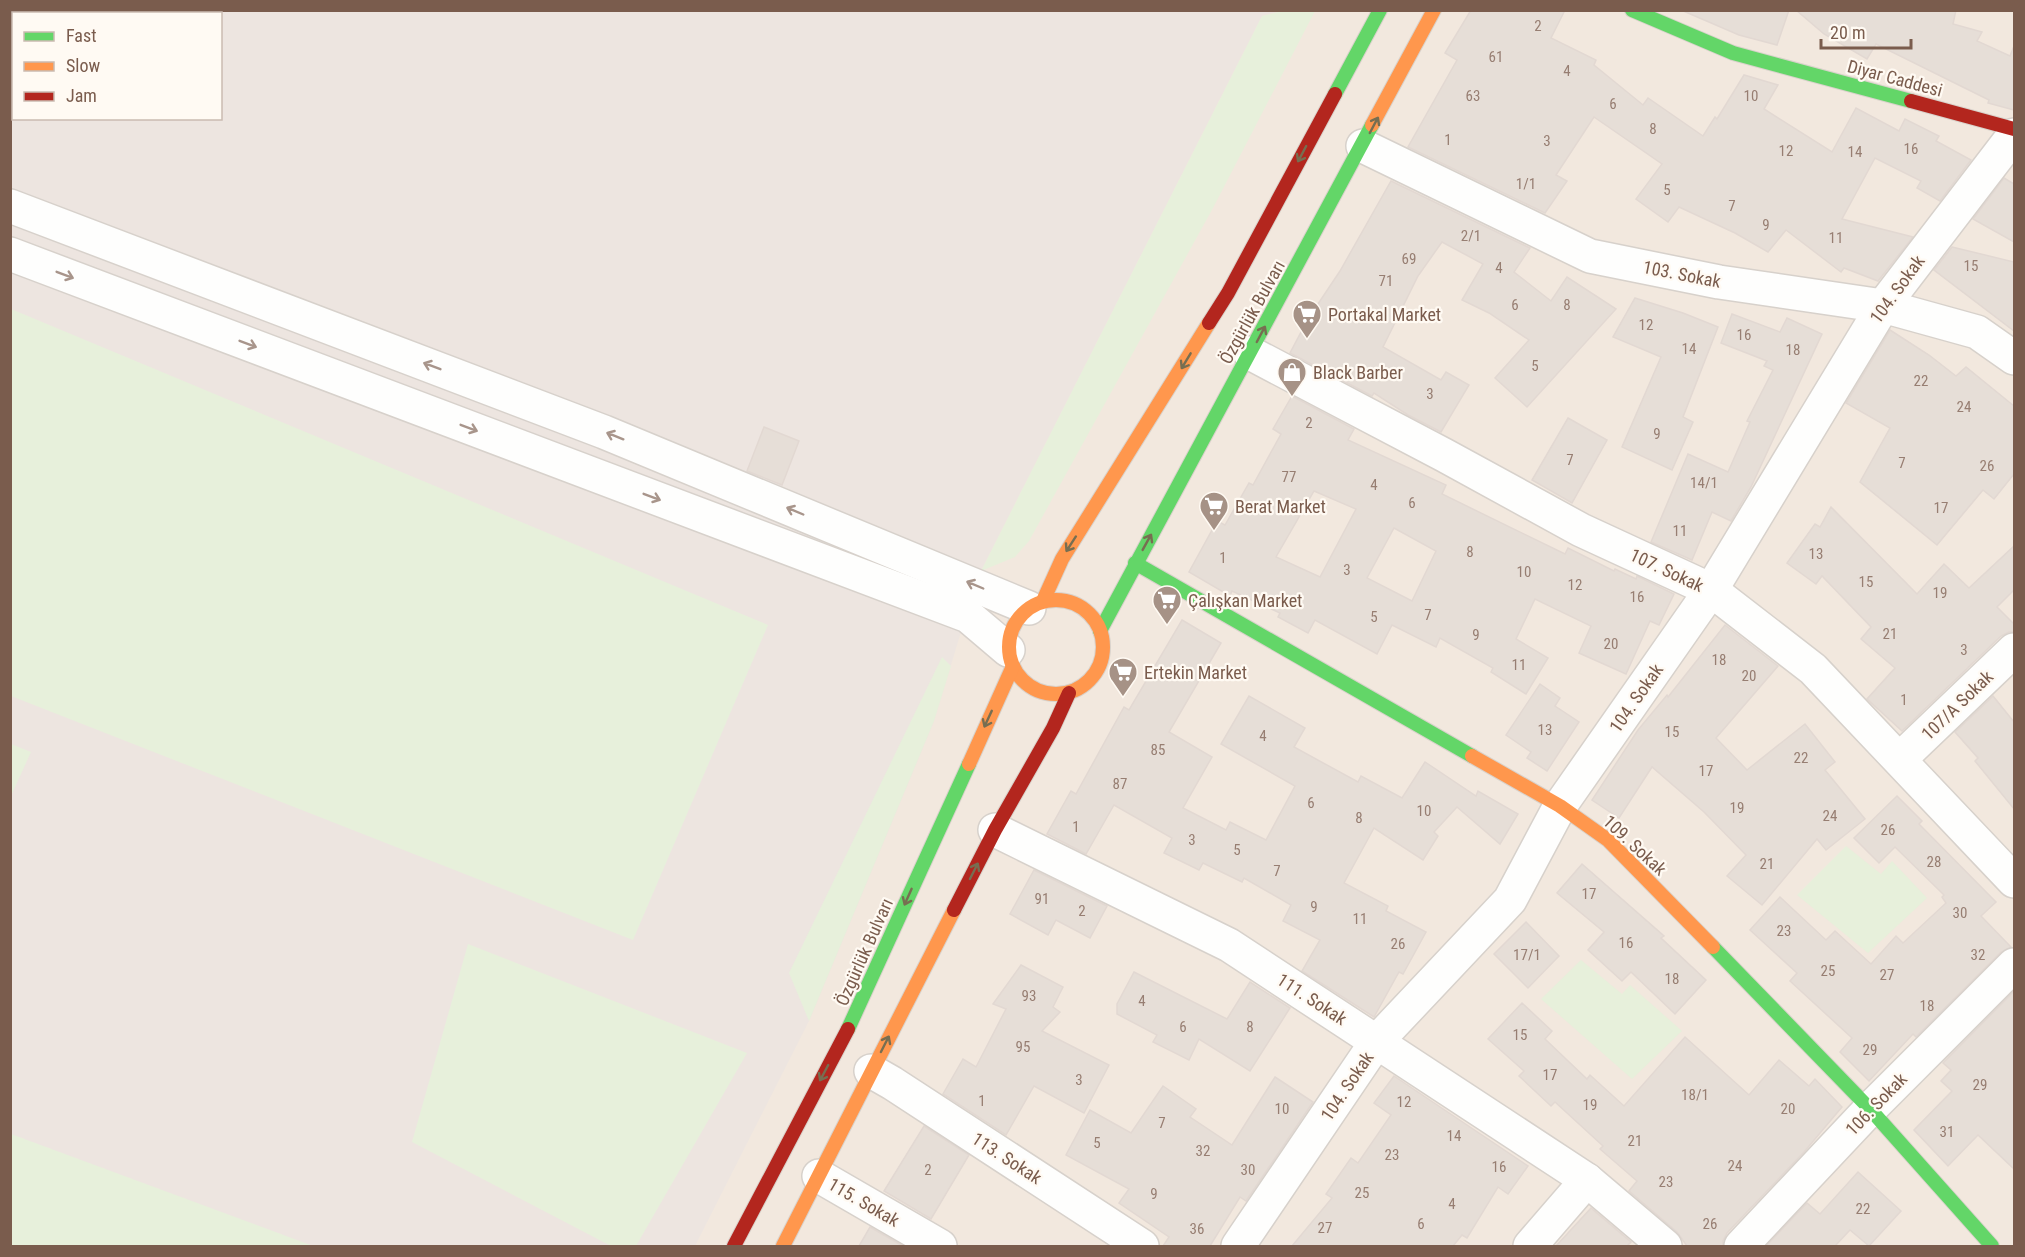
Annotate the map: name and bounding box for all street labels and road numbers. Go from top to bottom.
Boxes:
street label: Diyar Caddesi [1845,55,1945,101]
street label: 104. Sokak [1865,251,1929,327]
street label: Özgürlük Bulvarı [1215,256,1289,368]
street label: 103. Sokak [1641,256,1723,292]
street label: 107. Sokak [1627,544,1707,596]
street label: 104. Sokak [1605,660,1667,736]
street label: 107/A Sokak [1917,666,1997,744]
street label: 109. Sokak [1599,810,1671,880]
street label: Özgürlük Bulvarı [831,895,897,1009]
street label: 111. Sokak [1273,969,1351,1029]
street label: 104. Sokak [1316,1047,1378,1125]
street label: 106. Sokak [1841,1068,1911,1140]
street label: 113. Sokak [968,1128,1046,1188]
street label: 115. Sokak [825,1173,903,1231]

